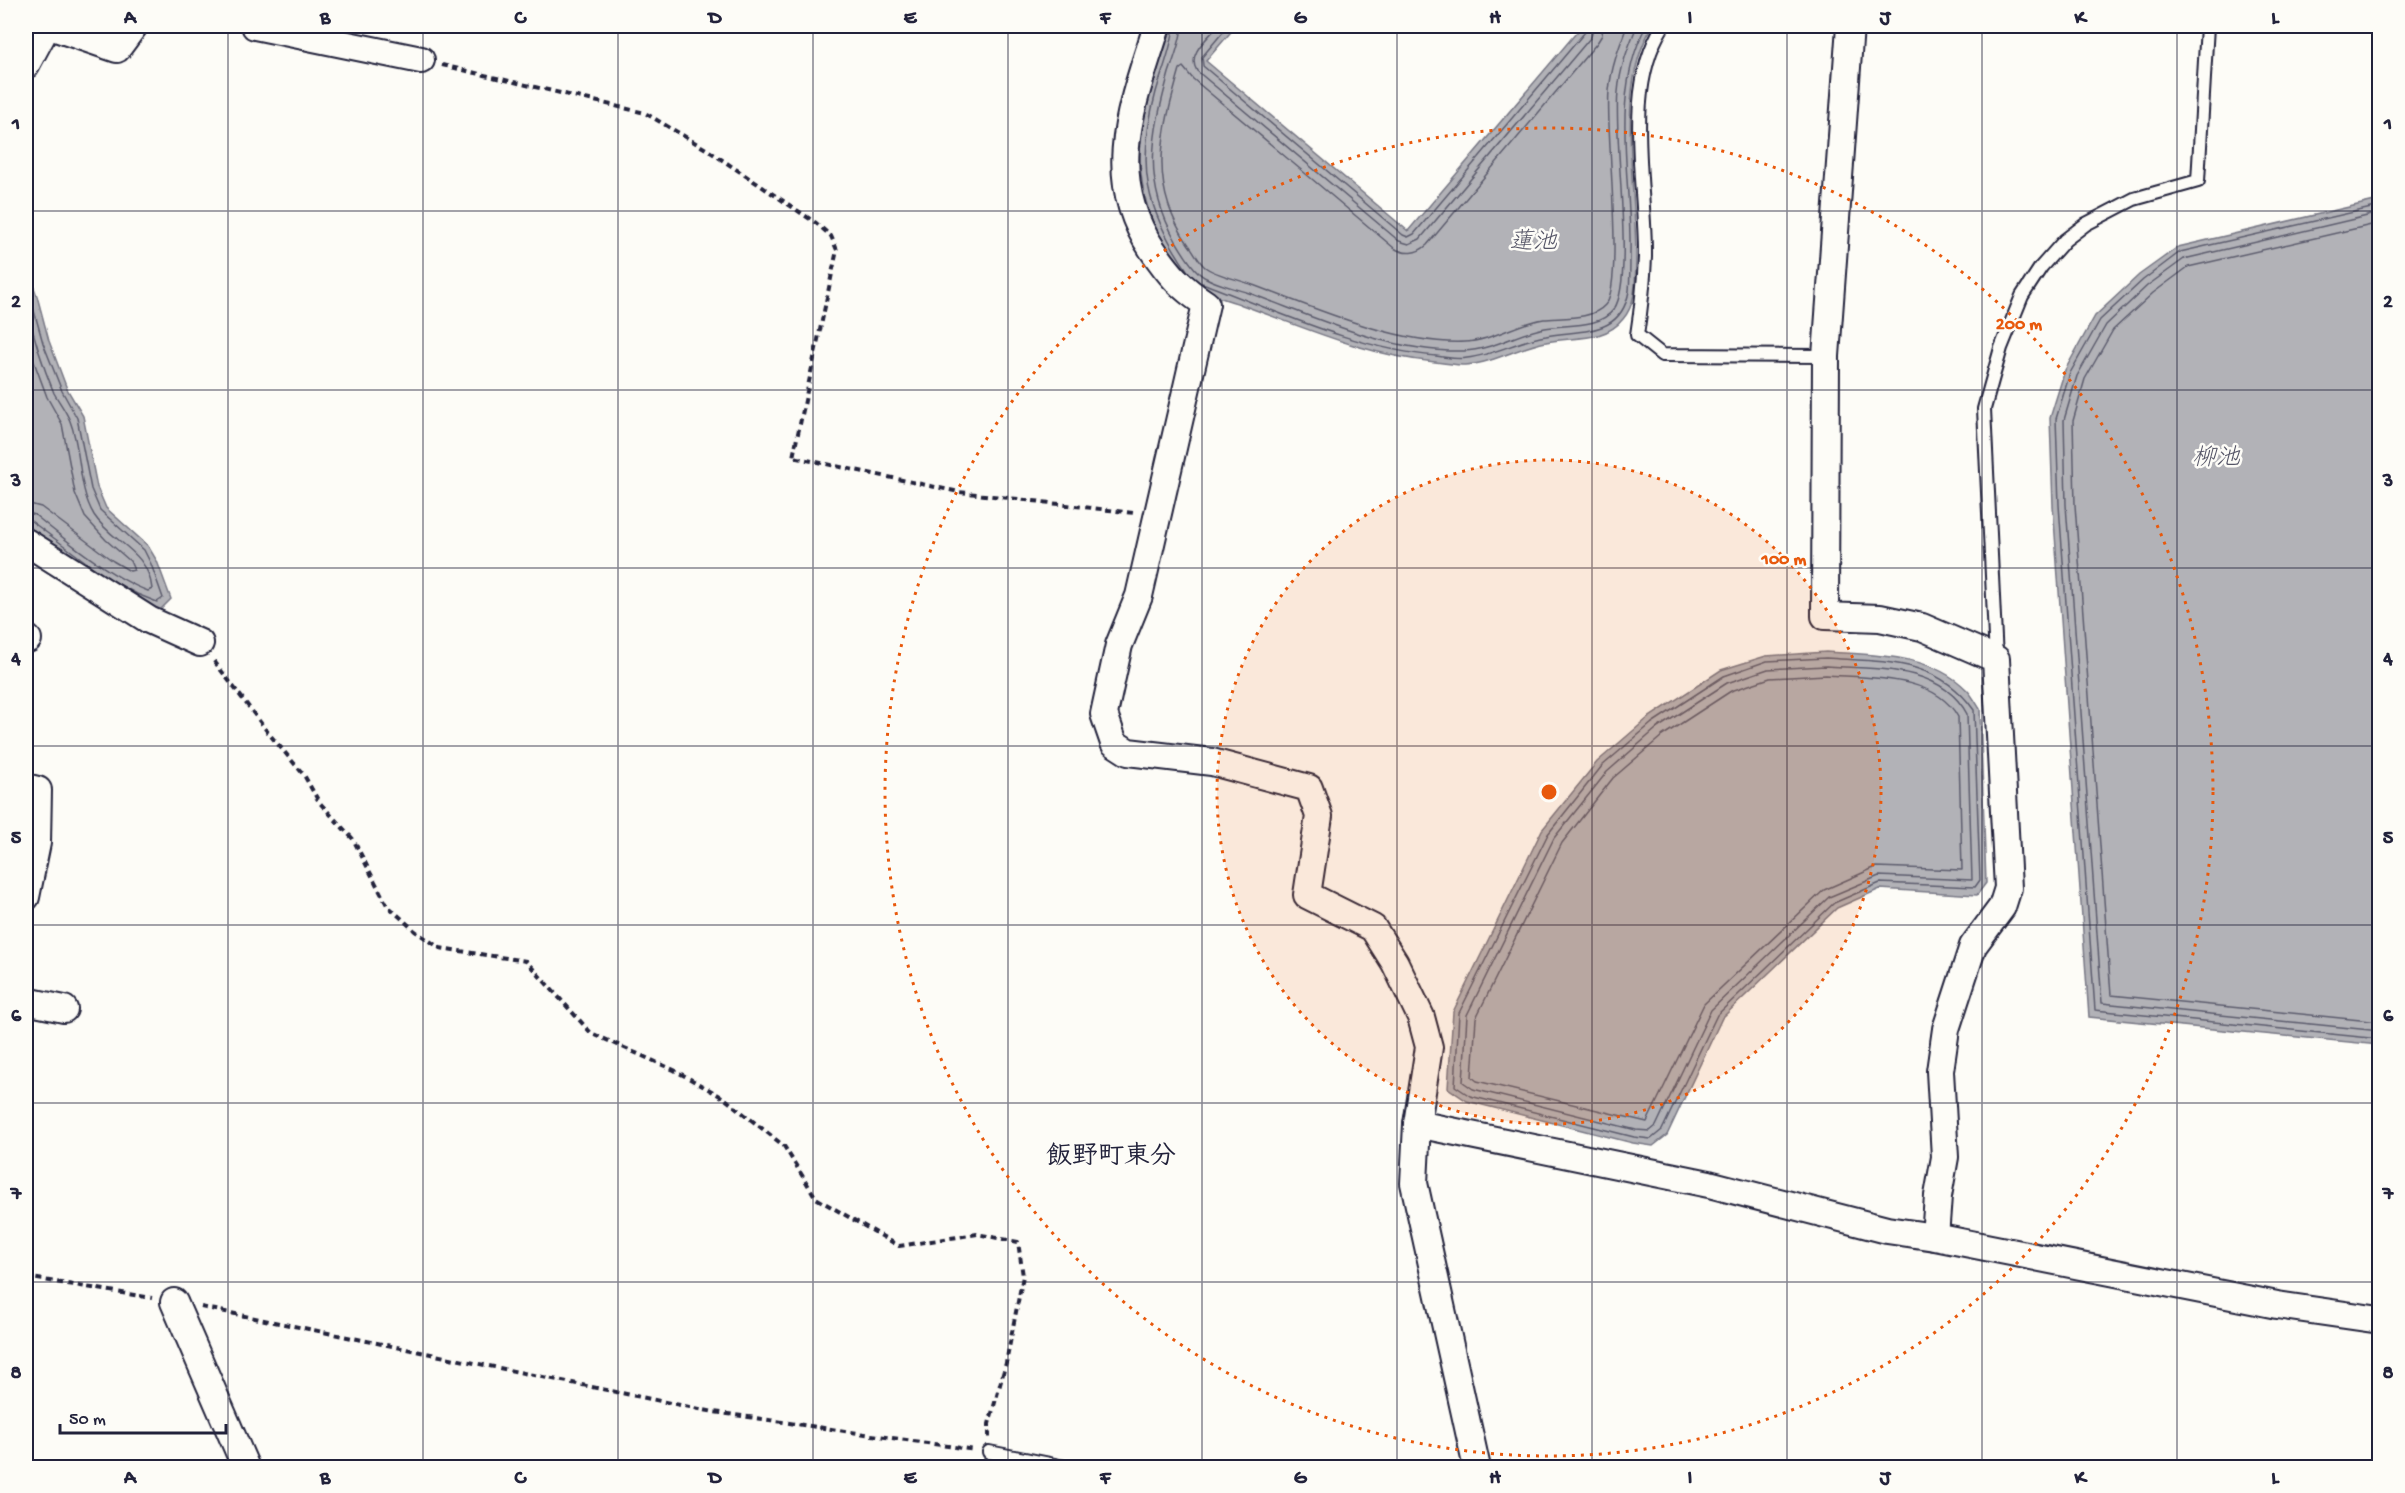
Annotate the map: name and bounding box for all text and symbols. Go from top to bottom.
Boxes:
text: A [123,8,138,31]
text: B [319,8,331,31]
text: C [514,8,528,31]
text: D [706,8,722,31]
text: E [904,8,918,31]
text: F [1099,8,1112,31]
text: G [1294,8,1308,31]
text: H [1489,8,1501,31]
text: I [1688,8,1693,31]
text: J [1879,8,1892,31]
text: K [2073,8,2088,31]
text: L [2271,8,2280,31]
text: 1 [11,114,20,137]
text: 1 [2383,114,2392,137]
water label: 蓮池 [1509,228,1558,258]
text: 2 [11,292,21,315]
text: 2 [2383,292,2393,315]
text: 200 m [1996,315,2042,336]
water label: 柳池 [2192,445,2241,474]
text: 3 [10,471,21,494]
text: 3 [2382,471,2393,494]
text: 100 m [1761,550,1807,571]
text: 4 [10,649,21,672]
text: 4 [2382,649,2393,672]
centre of rings [1539,782,1559,802]
text: 5 [11,828,22,851]
text: 5 [2383,828,2394,851]
text: 6 [11,1006,22,1029]
text: 6 [2383,1006,2394,1029]
district label: 飯野町東分 [1046,1141,1176,1174]
text: 7 [10,1184,23,1207]
text: 7 [2382,1184,2395,1207]
text: 8 [11,1363,22,1386]
text: 8 [2383,1363,2394,1386]
scale bar [60,1397,226,1435]
text: 50 m [69,1410,106,1431]
text: A [123,1468,138,1491]
text: B [319,1468,331,1491]
text: C [514,1468,528,1491]
text: D [706,1468,722,1491]
text: E [904,1468,918,1491]
text: F [1099,1468,1112,1491]
text: G [1294,1468,1308,1491]
text: H [1489,1468,1501,1491]
text: I [1688,1468,1693,1491]
text: J [1879,1468,1892,1491]
text: K [2073,1468,2088,1491]
text: L [2271,1468,2280,1491]

